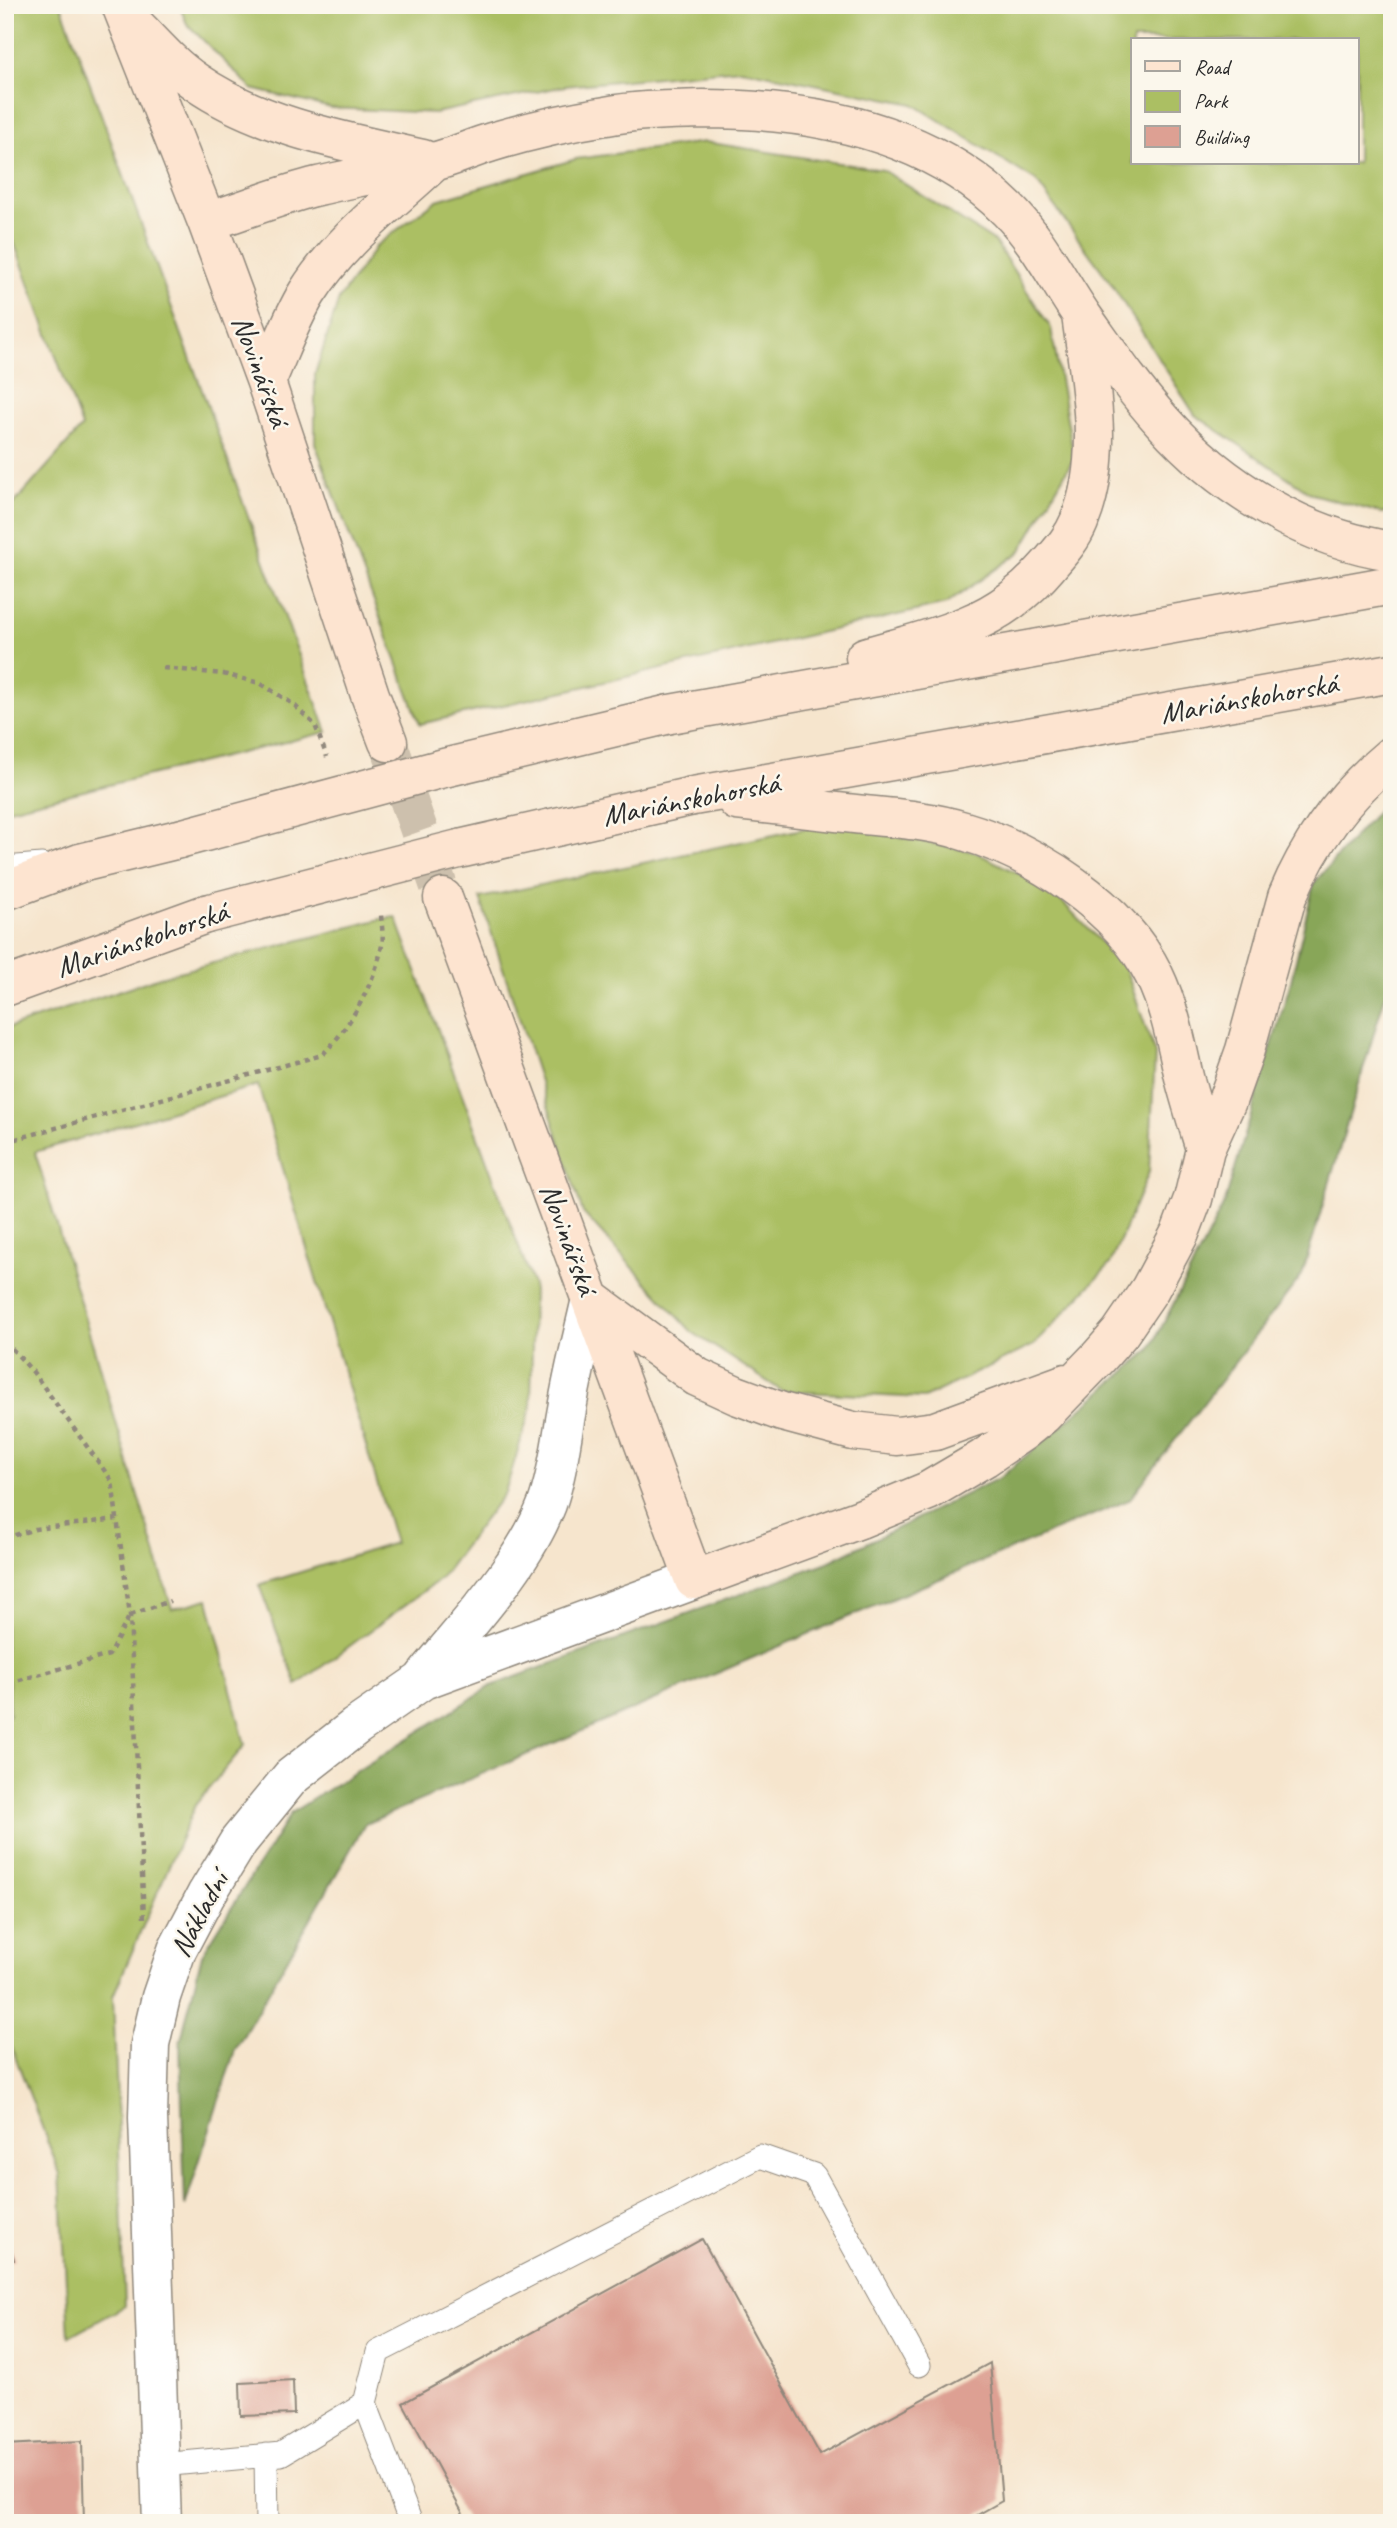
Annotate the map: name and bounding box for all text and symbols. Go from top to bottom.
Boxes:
legend [1131,38,1358,164]
text: Road [1194,54,1233,80]
text: Park [1194,88,1229,114]
text: Building [1194,124,1251,150]
street label: Novinářská [223,310,300,435]
street label: Mariánskohorská [1158,663,1343,732]
street label: Mariánskohorská [599,763,785,835]
street label: Mariánskohorská [51,891,236,986]
street label: Novinářská [531,1178,608,1303]
street label: Nákladní [161,1859,240,1963]

